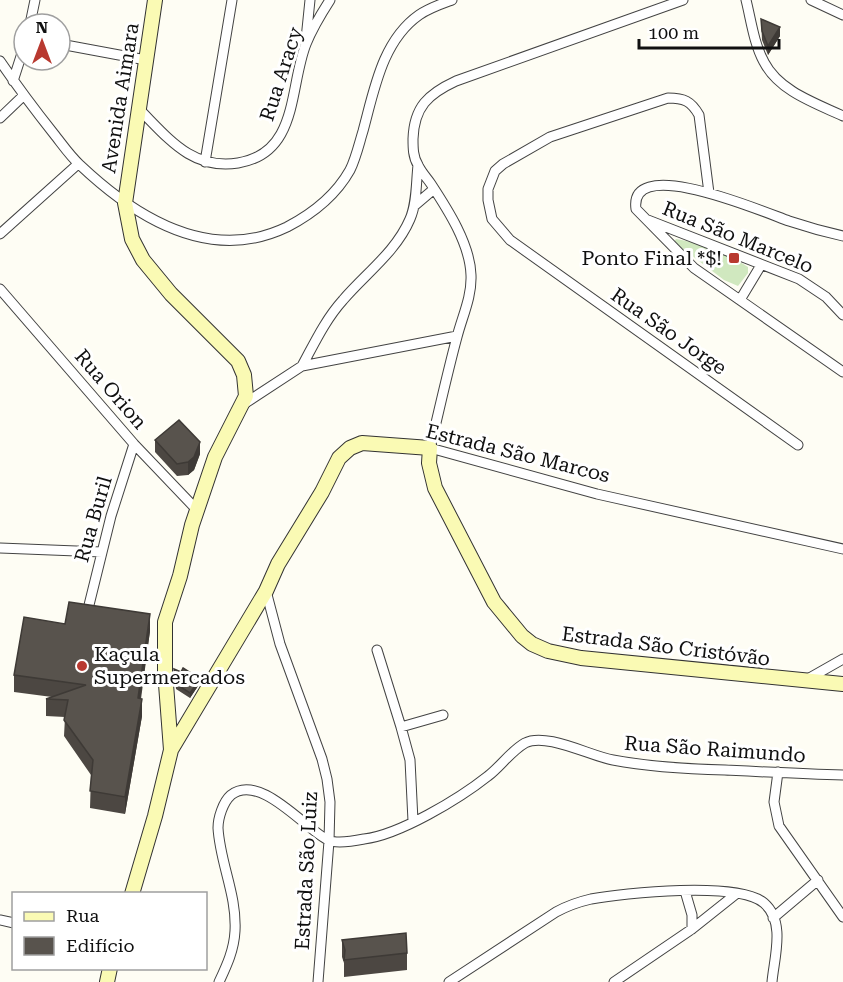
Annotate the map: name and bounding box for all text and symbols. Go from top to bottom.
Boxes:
north arrow [12,12,72,72]
scale bar [639,12,778,50]
text: N [36,18,48,37]
street label: Avenida Aimara [96,21,144,175]
text: 100 m [648,22,699,43]
street label: Rua Aracy [255,24,308,124]
street label: Rua São Marcelo [659,196,817,278]
place label: Ponto Final *$! [582,246,722,270]
marker: Ponto Final *$! [727,251,741,265]
street label: Rua São Jorge [607,282,731,380]
street label: Rua Orion [70,344,152,434]
street label: Estrada São Marcos [424,419,612,487]
street label: Rua Buril [69,473,117,565]
street label: Estrada São Cristóvão [560,621,772,671]
place label: Kaçula Supermercados [94,642,245,689]
marker: Kaçula Supermercados [75,659,89,673]
street label: Rua São Raimundo [623,731,807,767]
street label: Estrada São Luiz [290,791,322,951]
legend [12,892,207,970]
text: Rua [66,905,99,926]
text: Edifício [66,935,134,956]

